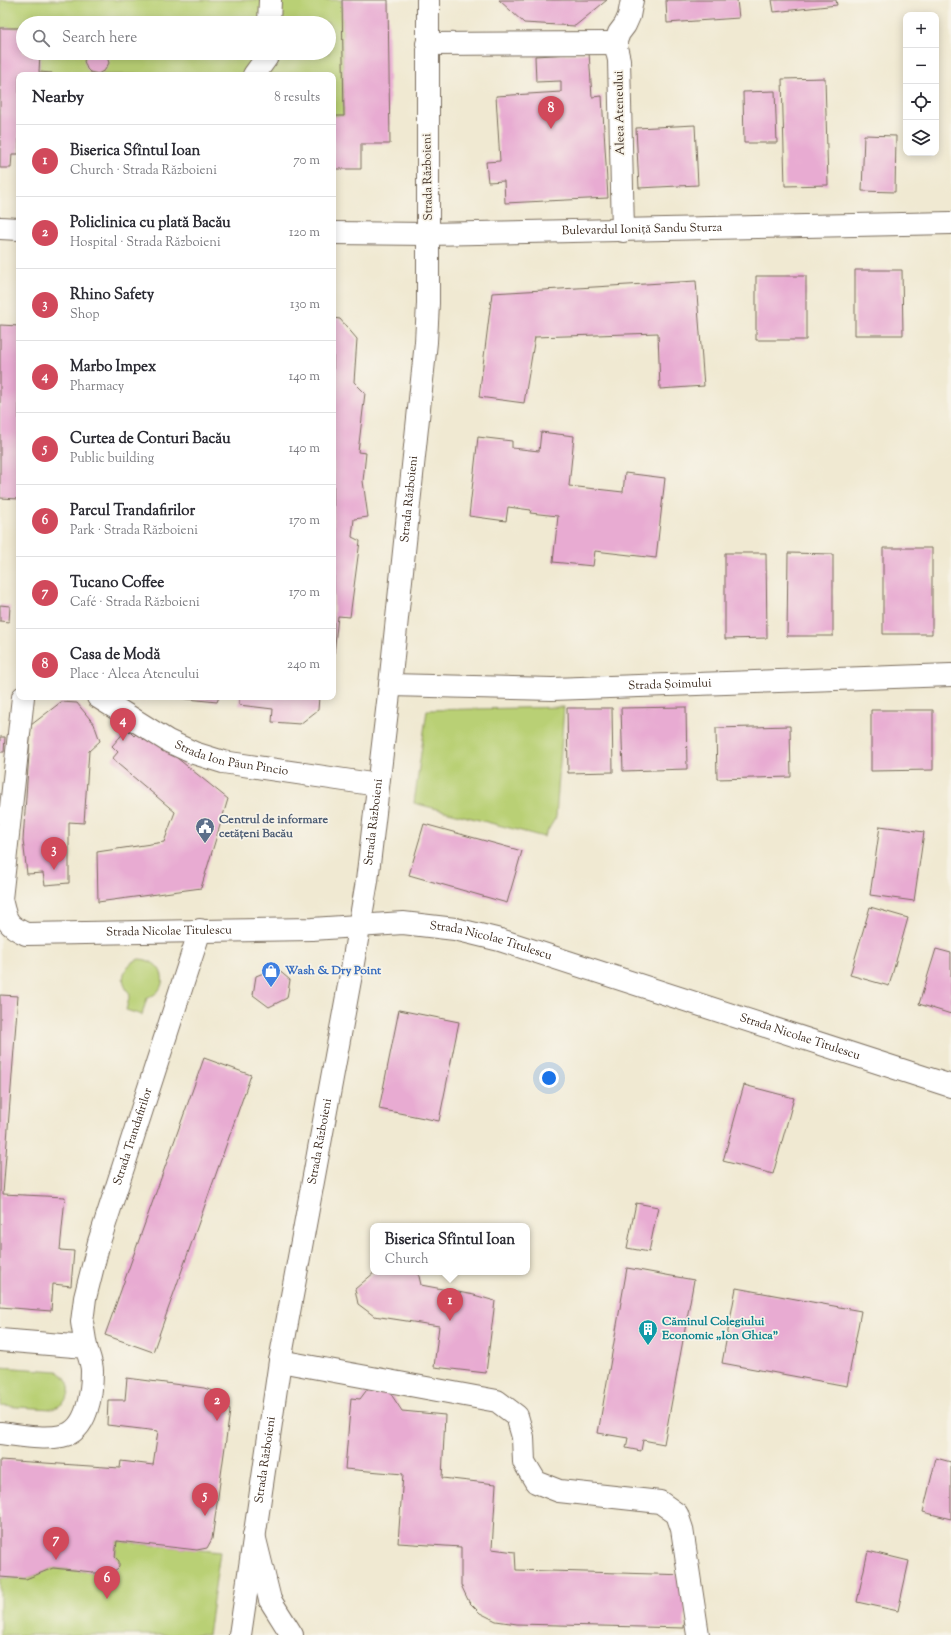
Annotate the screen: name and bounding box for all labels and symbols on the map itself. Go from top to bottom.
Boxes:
street label: Aleea Ateneului [610,70,630,155]
pin: 8 [538,96,564,129]
street label: Strada Războieni [418,133,438,221]
street label: Bulevardul Ioniță Sandu Sturza [561,219,723,240]
street label: Strada Războieni [396,454,423,543]
street label: Strada Șoimului [628,674,713,695]
pin: 4 [110,708,136,741]
street label: Strada Ion Păun Pincio [171,736,290,781]
street label: Strada Războieni [360,777,388,867]
place label: Centrul de informare cetățeni Bacău [219,811,328,843]
public building icon: Centrul de informare cetățeni Bacău [194,816,216,844]
pin: 3 [41,837,67,870]
street label: Strada Nicolae Titulescu [429,917,554,965]
street label: Strada Nicolae Titulescu [106,921,232,942]
shop icon: Wash & Dry Point [260,960,282,988]
place label: Wash & Dry Point [284,962,382,980]
street label: Strada Nicolae Titulescu [737,1009,863,1065]
your location [539,1068,559,1088]
street label: Strada Trandafirilor [109,1085,157,1188]
street label: Strada Războieni [304,1096,337,1186]
pin: 1 [437,1288,463,1321]
place label: Căminul Colegiului Economic „Ion Ghica" [661,1313,778,1345]
building icon: Căminul Colegiului Economic „Ion Ghica" [637,1318,659,1346]
pin: 2 [204,1388,230,1421]
street label: Strada Războieni [250,1415,281,1504]
pin: 5 [192,1483,218,1516]
pin: 7 [43,1527,69,1560]
pin: 6 [94,1566,120,1599]

